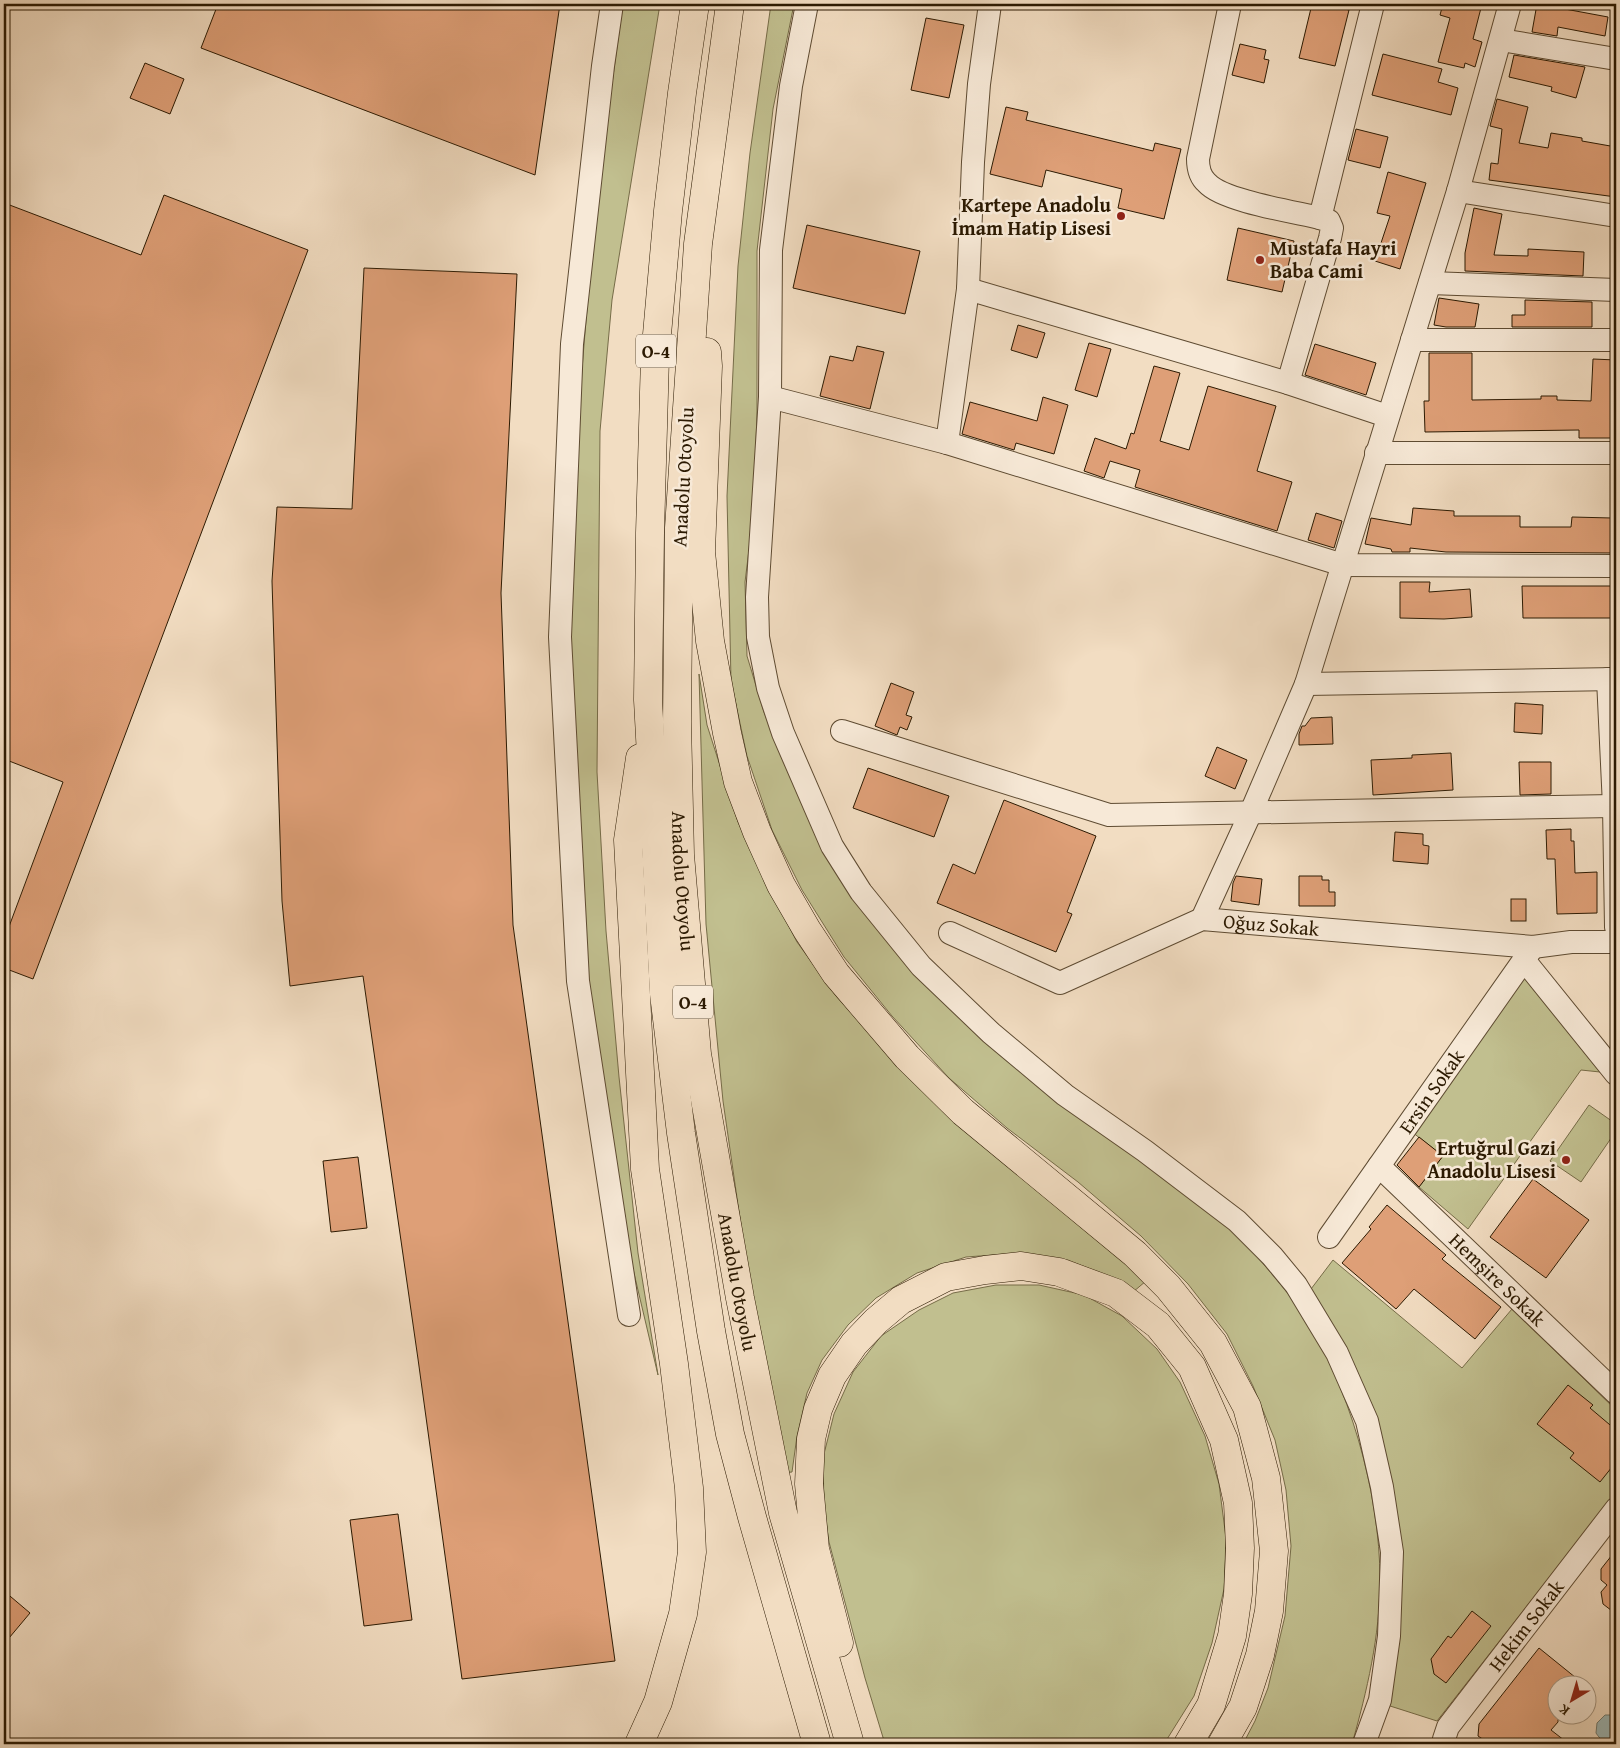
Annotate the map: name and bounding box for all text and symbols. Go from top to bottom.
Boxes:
place label: Kartepe Anadolu İmam Hatip Lisesi [952,190,1112,242]
marker: Kartepe Anadolu İmam Hatip Lisesi [1115,210,1127,222]
place label: Mustafa Hayri Baba Cami [1270,233,1396,285]
marker: Mustafa Hayri Baba Cami [1254,254,1266,266]
road number: O-4 [636,334,676,368]
street label: Anadolu Otoyolu [664,406,701,548]
street label: Anadolu Otoyolu [665,811,703,952]
street label: Oğuz Sokak [1222,906,1321,943]
road number: O-4 [673,986,713,1019]
street label: Ersin Sokak [1391,1042,1471,1139]
place label: Ertuğrul Gazi Anadolu Lisesi [1427,1133,1556,1185]
marker: Ertuğrul Gazi Anadolu Lisesi [1560,1154,1572,1166]
street label: Anadolu Otoyolu [711,1210,765,1354]
street label: Hemşire Sokak [1443,1226,1553,1333]
street label: Hekim Sokak [1481,1573,1571,1677]
north arrow [1548,1676,1598,1726]
text: K [1554,1700,1574,1721]

